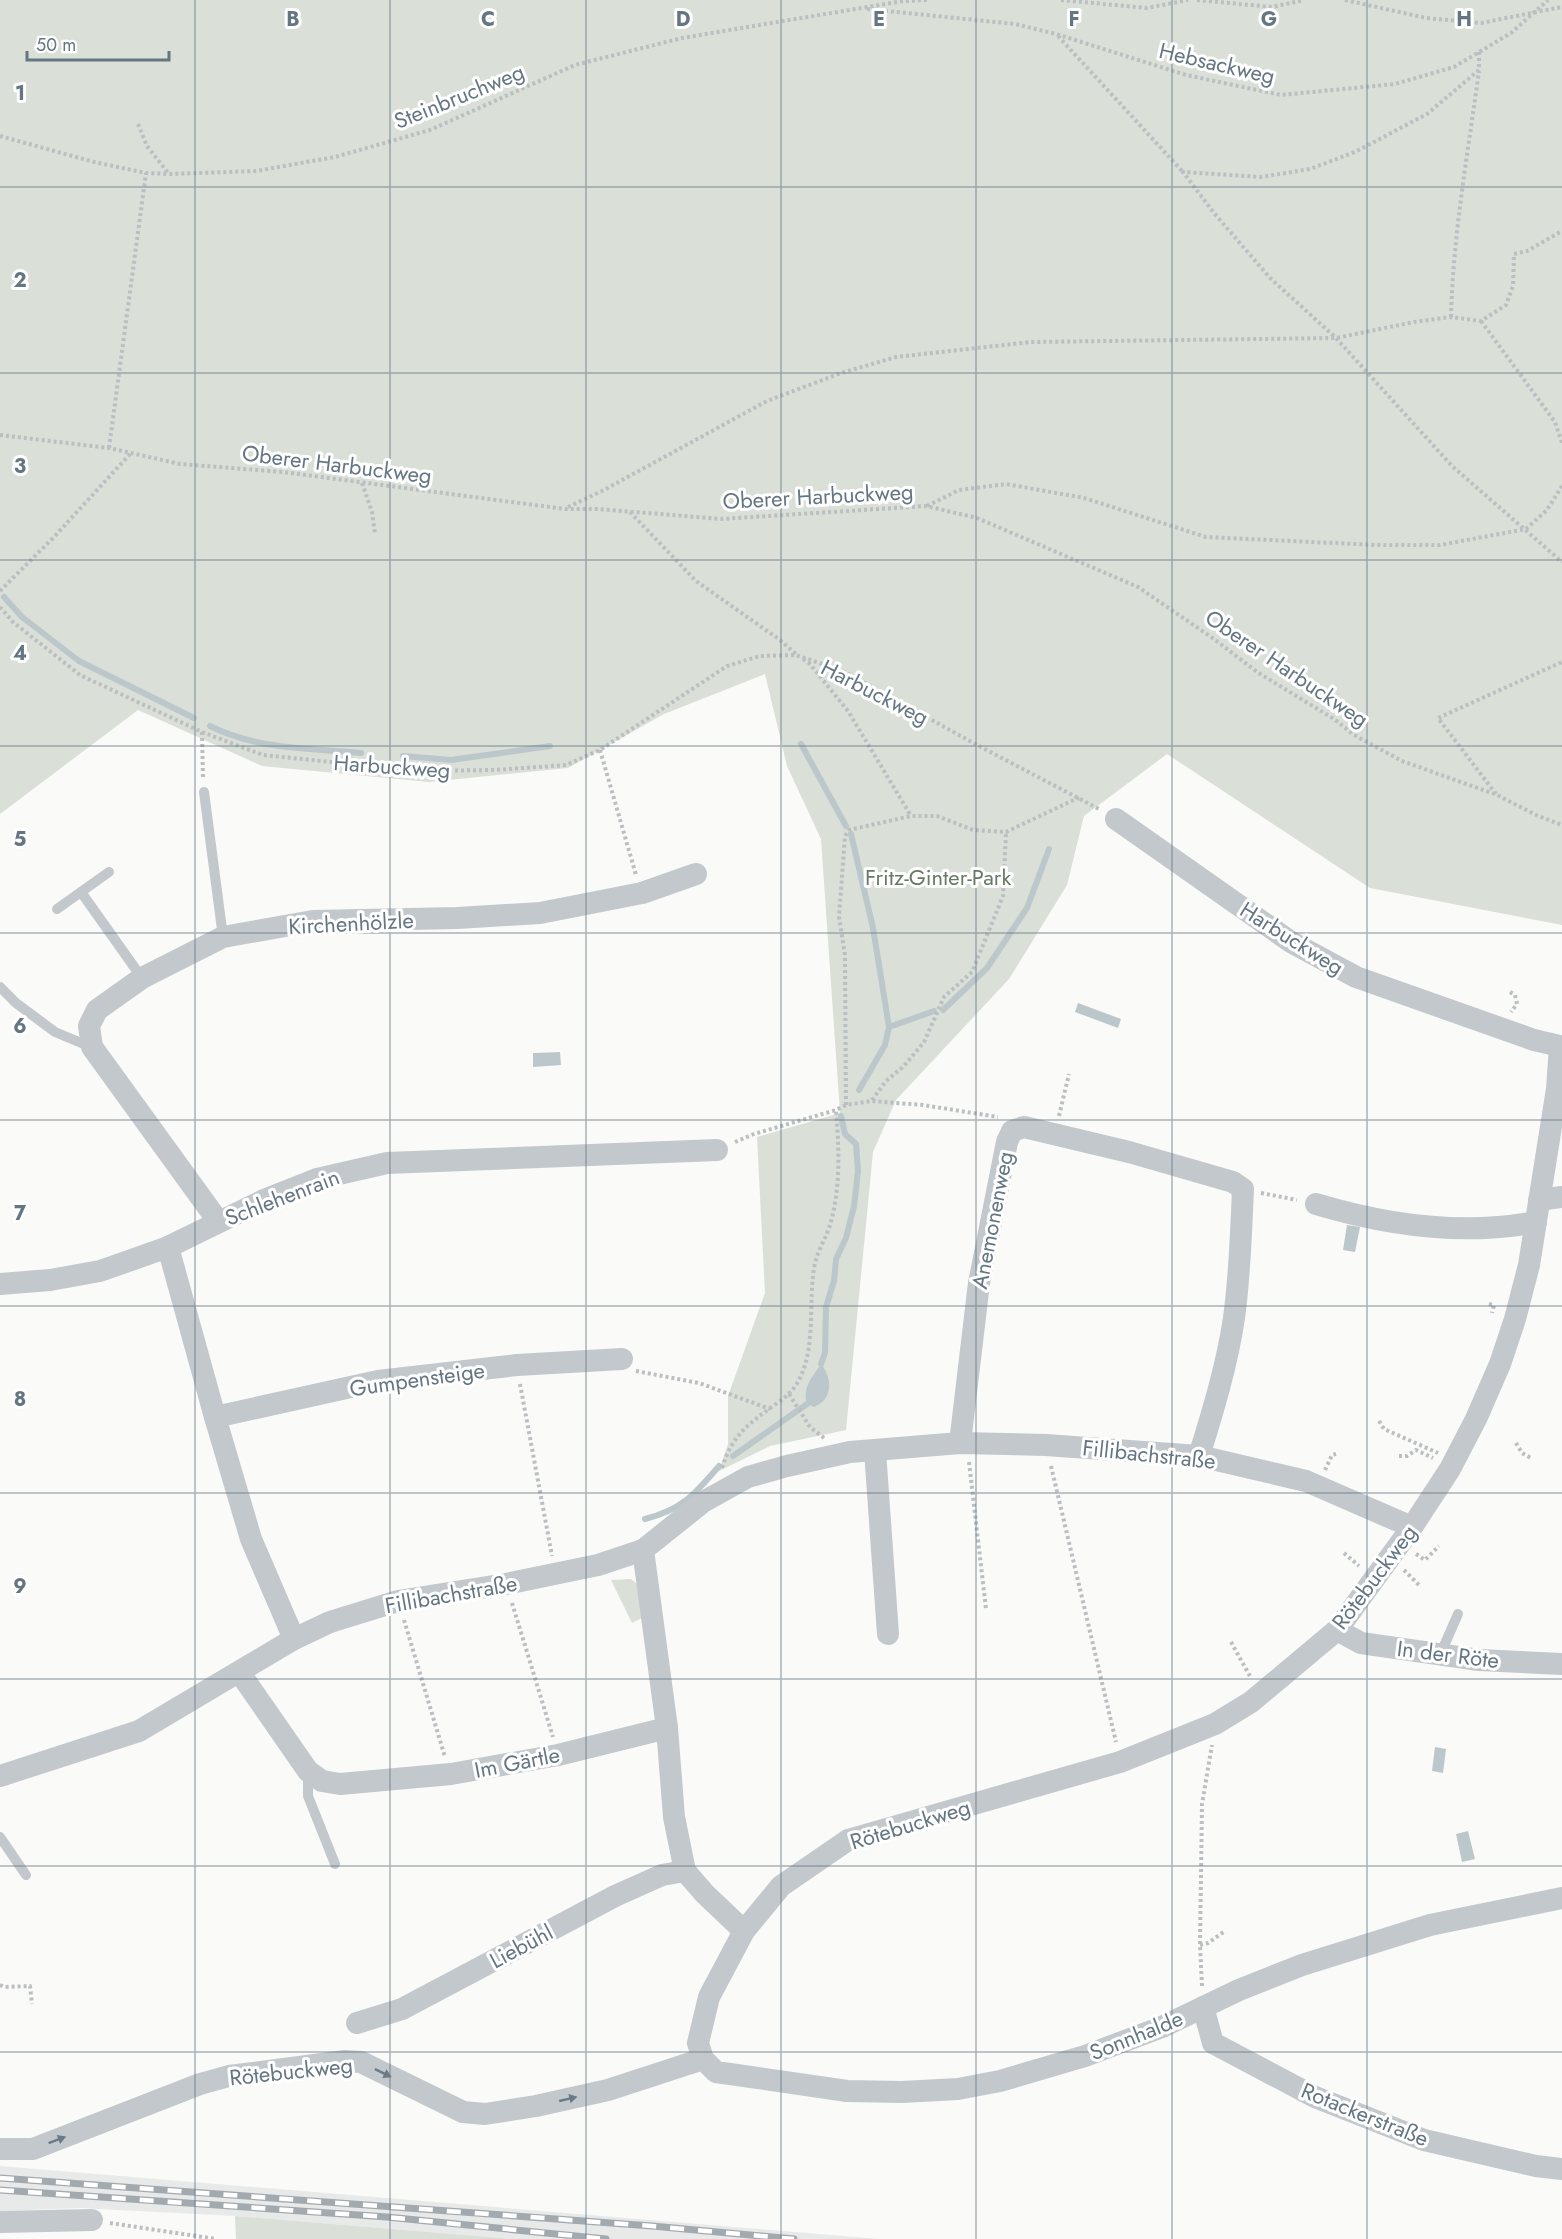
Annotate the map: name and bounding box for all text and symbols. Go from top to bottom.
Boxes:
text: B [286,5,300,34]
text: C [481,5,495,34]
text: D [676,5,690,34]
text: E [873,5,885,34]
text: F [1068,5,1080,34]
text: G [1261,5,1277,34]
text: H [1456,5,1472,34]
scale bar [27,24,170,62]
text: 50 m [36,32,76,58]
street label: Hebsackweg [1156,34,1278,92]
street label: Steinbruchweg [389,55,529,137]
text: 1 [15,79,25,108]
text: 2 [13,266,27,295]
street label: Oberer Harbuckweg [240,436,434,492]
text: 3 [14,452,26,481]
street label: Oberer Harbuckweg [722,475,914,517]
street label: Oberer Harbuckweg [1199,601,1375,735]
text: 4 [13,639,27,668]
street label: Harbuckweg [816,651,934,733]
street label: Harbuckweg [333,746,451,786]
text: 5 [14,825,27,854]
park label: Fritz-Ginter-Park [865,861,1011,893]
street label: Harbuckweg [1234,893,1350,983]
street label: Kirchenhölzle [288,904,414,942]
text: 6 [13,1012,27,1041]
street label: Anemonenweg [963,1149,1021,1291]
street label: Schlehenrain [220,1160,344,1234]
text: 7 [14,1199,27,1228]
street label: Gumpensteige [347,1354,487,1404]
text: 8 [14,1385,26,1414]
street label: Fillibachstraße [1081,1431,1217,1477]
street label: Rötebuckweg [1324,1518,1424,1636]
street label: Fillibachstraße [382,1567,520,1621]
text: 9 [13,1572,27,1601]
street label: In der Röte [1395,1632,1501,1676]
street label: Im Gärtle [472,1738,562,1786]
street label: Rötebuckweg [846,1791,974,1857]
street label: Liebühl [484,1916,558,1976]
street label: Sonnhalde [1084,2002,1188,2068]
street label: Rötebuckweg [228,2049,354,2093]
one-way arrow [375,2068,392,2078]
street label: Rotackerstraße [1296,2074,1434,2154]
one-way arrow [559,2094,578,2103]
one-way arrow [48,2134,66,2144]

